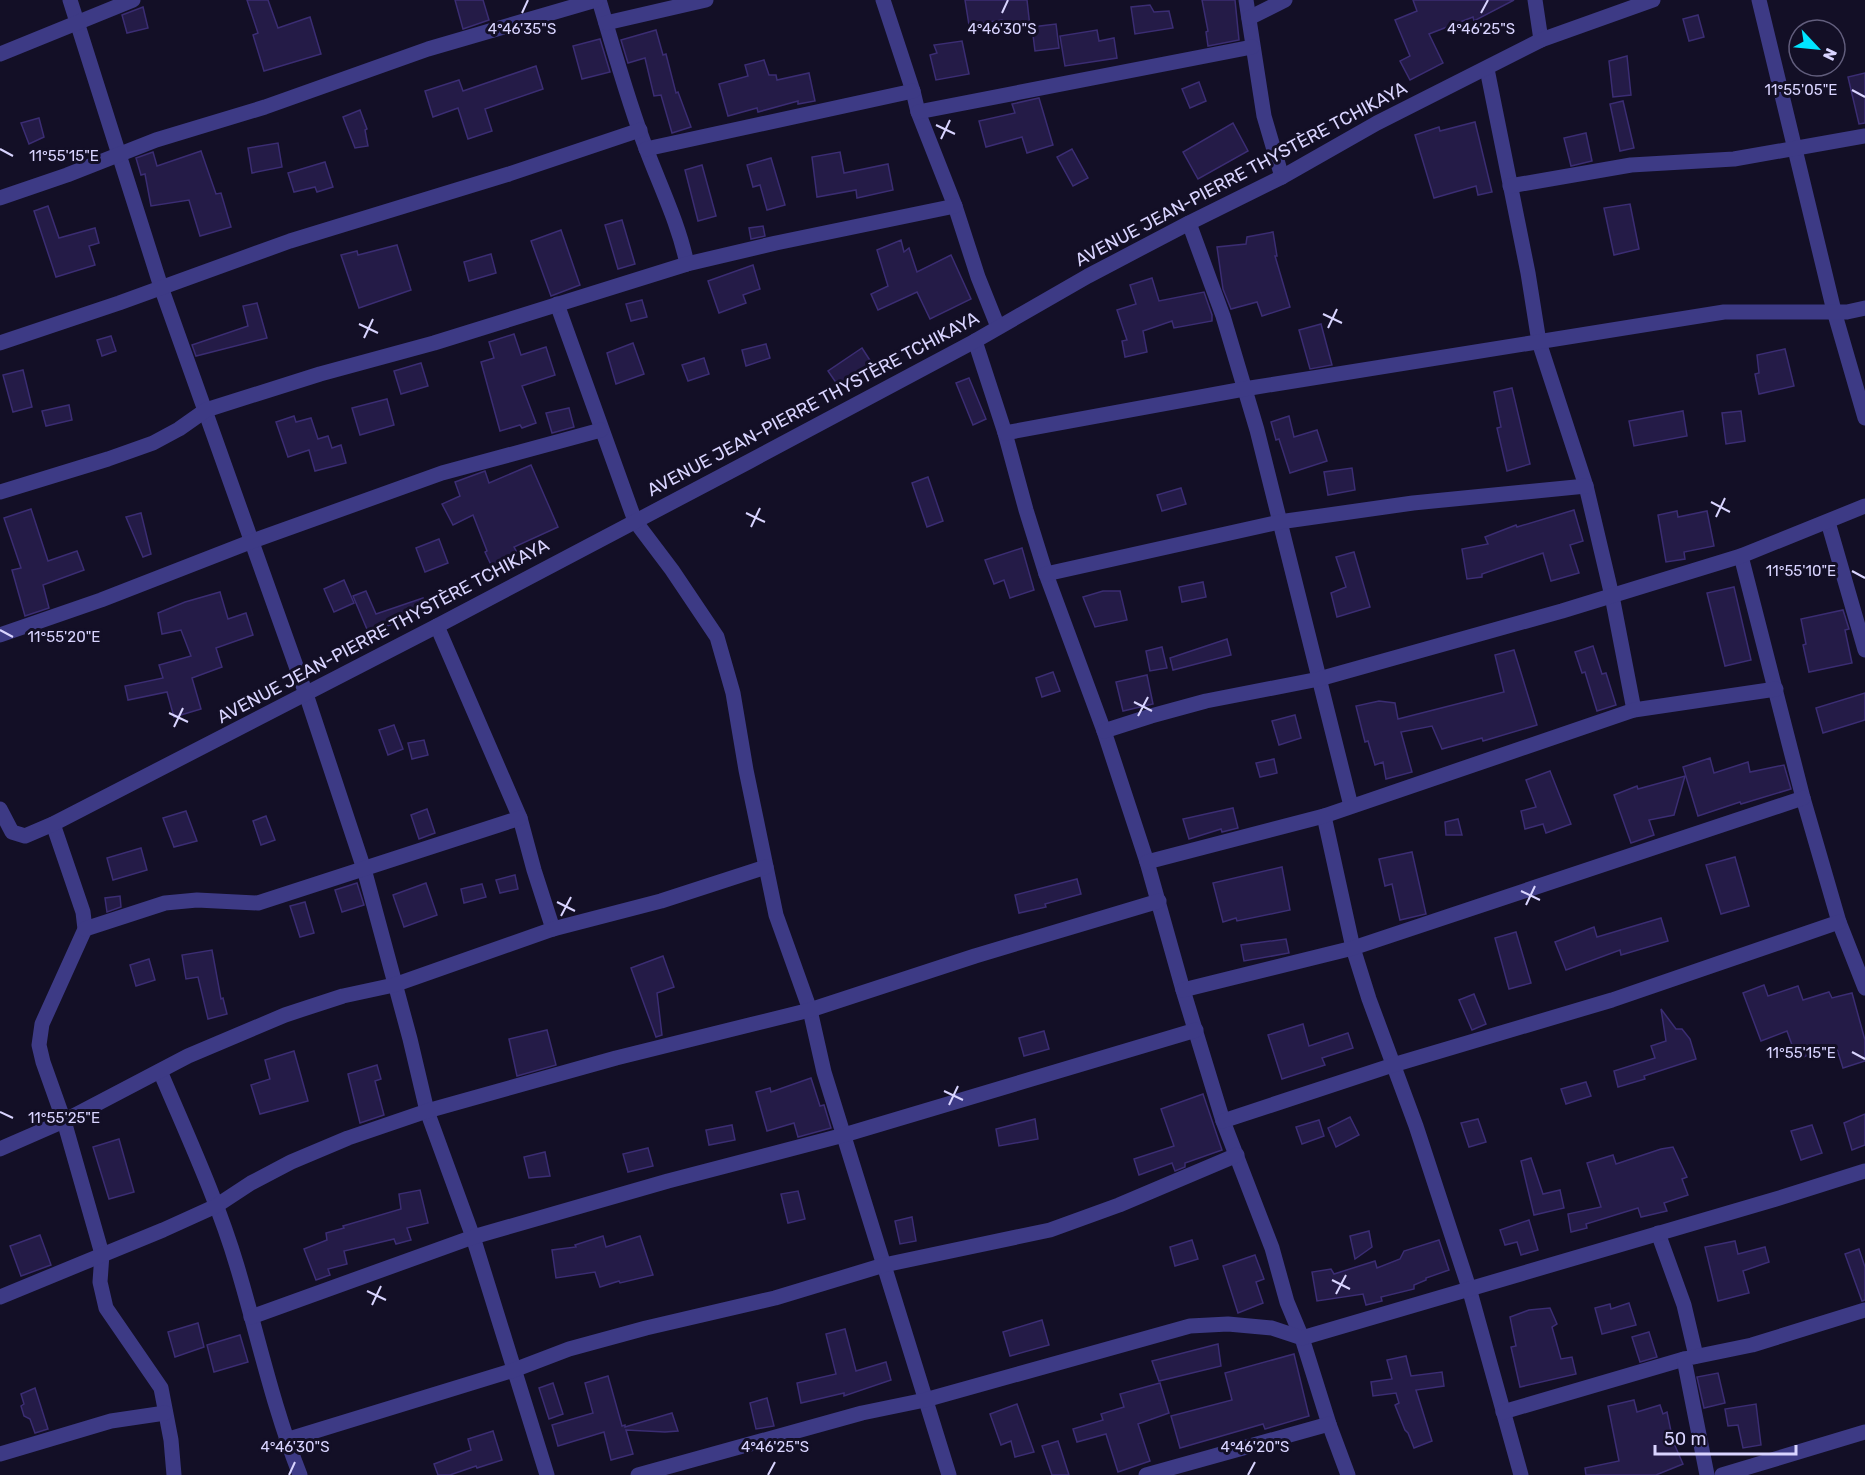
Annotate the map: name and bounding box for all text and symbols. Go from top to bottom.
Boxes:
north arrow [1787,18,1847,78]
text: 4°46'35"S [488,20,556,38]
text: 4°46'30"S [967,20,1037,38]
text: 4°46'25"S [1447,20,1515,38]
text: N [1819,45,1841,64]
street label: AVENUE JEAN-PIERRE THYSTÈRE TCHIKAYA [1071,77,1411,271]
text: 11°55'05"E [1765,81,1837,99]
text: 11°55'15"E [29,147,99,165]
street label: AVENUE JEAN-PIERRE THYSTÈRE TCHIKAYA [643,307,983,501]
street label: AVENUE JEAN-PIERRE THYSTÈRE TCHIKAYA [213,534,553,728]
text: 11°55'10"E [1766,562,1836,580]
text: 11°55'20"E [28,628,100,646]
text: 11°55'15"E [1766,1044,1836,1062]
text: 11°55'25"E [28,1109,100,1127]
scale bar [1655,1418,1796,1456]
text: 50 m [1664,1428,1707,1450]
text: 4°46'30"S [260,1438,330,1456]
text: 4°46'25"S [741,1438,809,1456]
text: 4°46'20"S [1221,1438,1289,1456]

